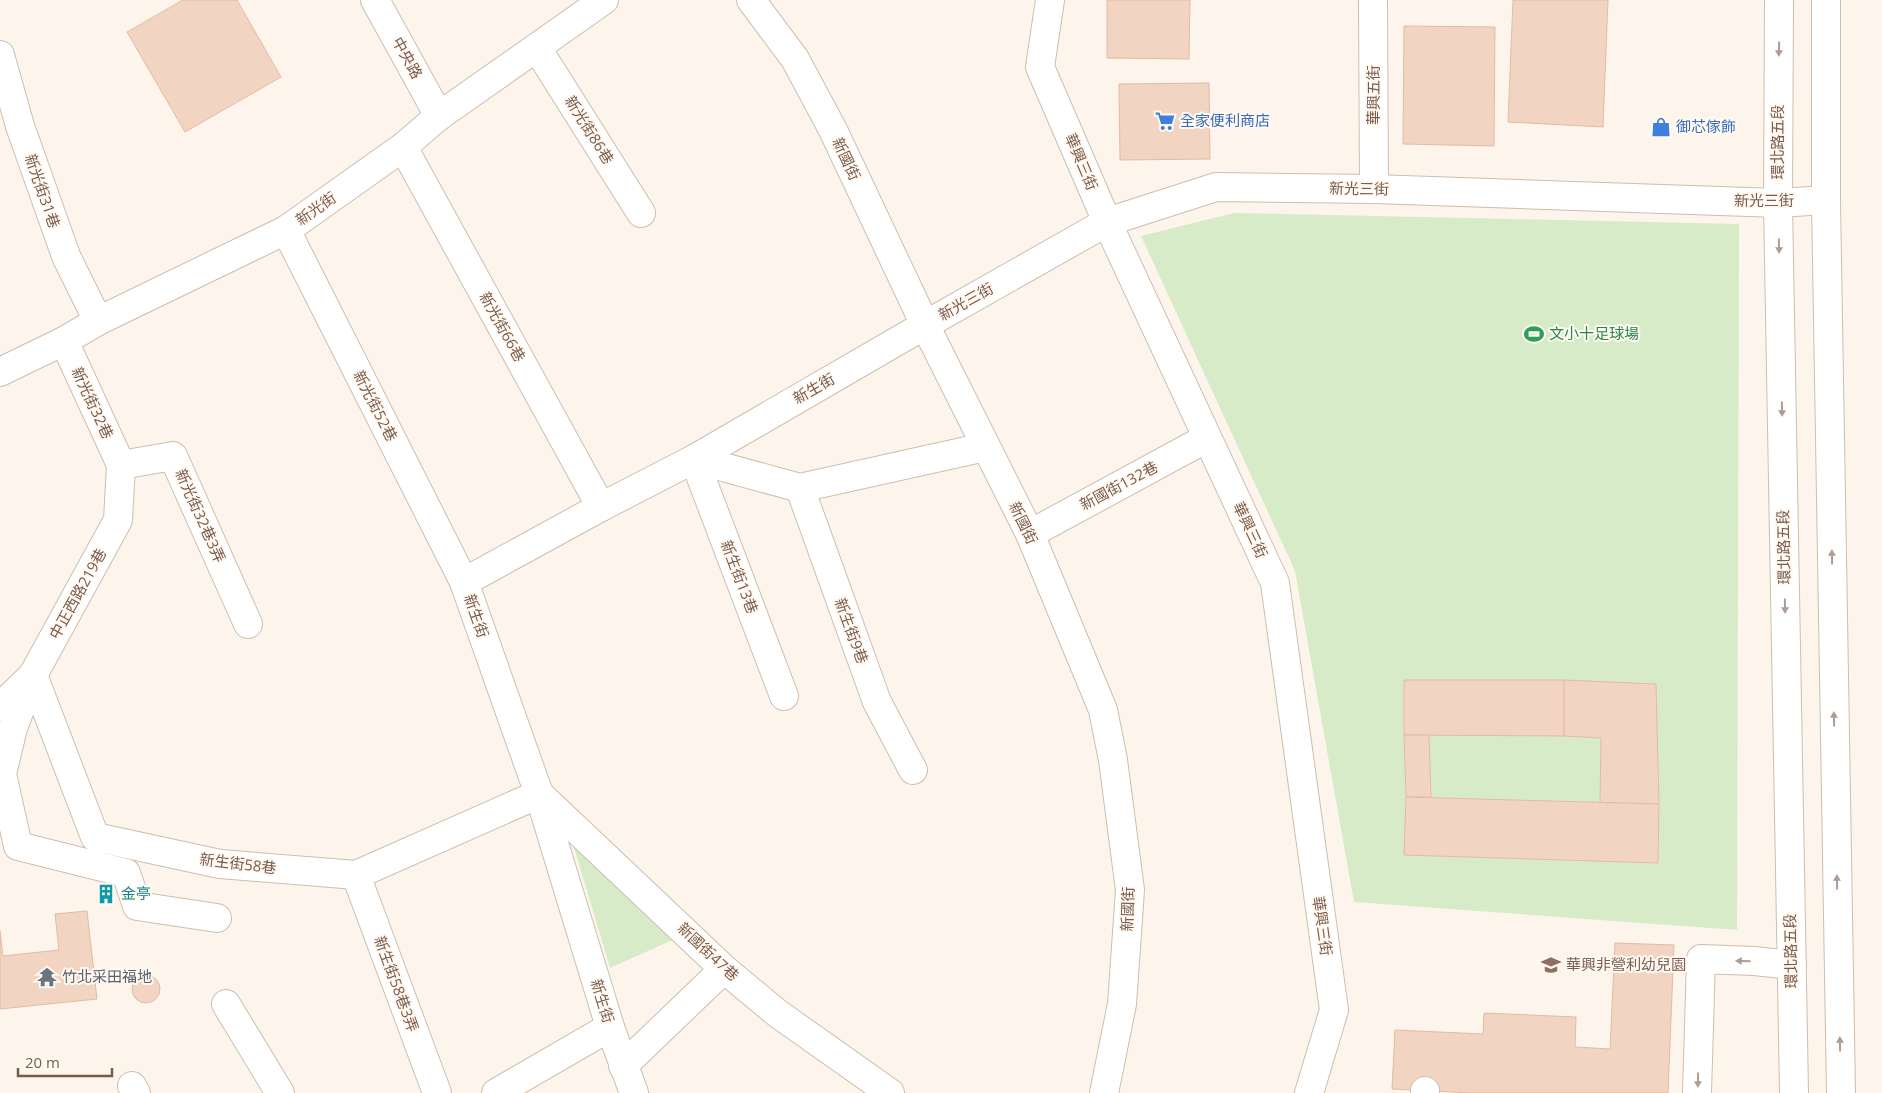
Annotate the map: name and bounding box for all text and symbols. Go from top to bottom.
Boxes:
street label: 中央路 [388,33,428,82]
one-way arrow [1775,41,1783,57]
street label: 華興五街 [1363,65,1383,125]
street label: 新光街86巷 [561,91,619,167]
street label: 環北路五段 [1767,104,1787,180]
supermarket icon: 全家便利商店 [1154,110,1176,132]
place label: 全家便利商店 [1180,110,1270,130]
shop icon: 御芯傢飾 [1650,116,1672,138]
place label: 御芯傢飾 [1676,116,1736,136]
street label: 華興三街 [1061,130,1103,193]
street label: 新國街 [828,134,865,183]
street label: 新光街31巷 [21,151,65,230]
street label: 新光三街 [1329,177,1389,199]
street label: 新光街 [291,187,340,229]
street label: 新光三街 [1734,190,1794,210]
one-way arrow [1775,238,1783,254]
street label: 新光三街 [934,278,997,324]
street label: 新光街66巷 [475,288,530,365]
sports icon: 文小十足球場 [1523,323,1545,345]
place label: 文小十足球場 [1549,323,1639,343]
street label: 新光街32巷 [68,363,118,442]
street label: 新光街52巷 [349,367,402,444]
street label: 新生街 [789,368,838,408]
one-way arrow [1778,401,1786,417]
street label: 新國街132巷 [1076,456,1161,514]
street label: 新光街32巷3弄 [171,466,231,566]
street label: 新國街 [1005,498,1043,547]
street label: 華興三街 [1229,498,1273,561]
street label: 環北路五段 [1772,509,1794,585]
street label: 新生街13巷 [717,537,763,616]
street label: 中正西路219巷 [44,545,110,642]
one-way arrow [1828,549,1836,565]
street label: 新生街 [460,591,494,640]
street label: 新生街9巷 [831,595,873,666]
one-way arrow [1781,598,1789,614]
one-way arrow [1830,711,1838,727]
street label: 新生街58巷 [199,848,278,878]
one-way arrow [1833,874,1841,890]
building icon: 金亭 [95,883,117,905]
place label: 金亭 [121,883,151,903]
street label: 新國街 [1116,886,1138,932]
street label: 華興三街 [1309,895,1337,957]
street label: 環北路五段 [1779,913,1801,989]
street label: 新國街47巷 [674,918,744,985]
street label: 新生街58巷3弄 [370,933,424,1034]
school or university icon: 華興非營利幼兒園 [1540,954,1562,976]
place label: 華興非營利幼兒園 [1566,954,1686,974]
one-way arrow [1735,957,1751,965]
temple icon: 竹北采田福地 [36,966,58,988]
place label: 竹北采田福地 [62,966,152,986]
street label: 新生街 [587,976,619,1025]
one-way arrow [1836,1036,1844,1052]
scale bar [18,1046,111,1078]
text: 20 m [25,1052,60,1072]
one-way arrow [1694,1072,1702,1088]

